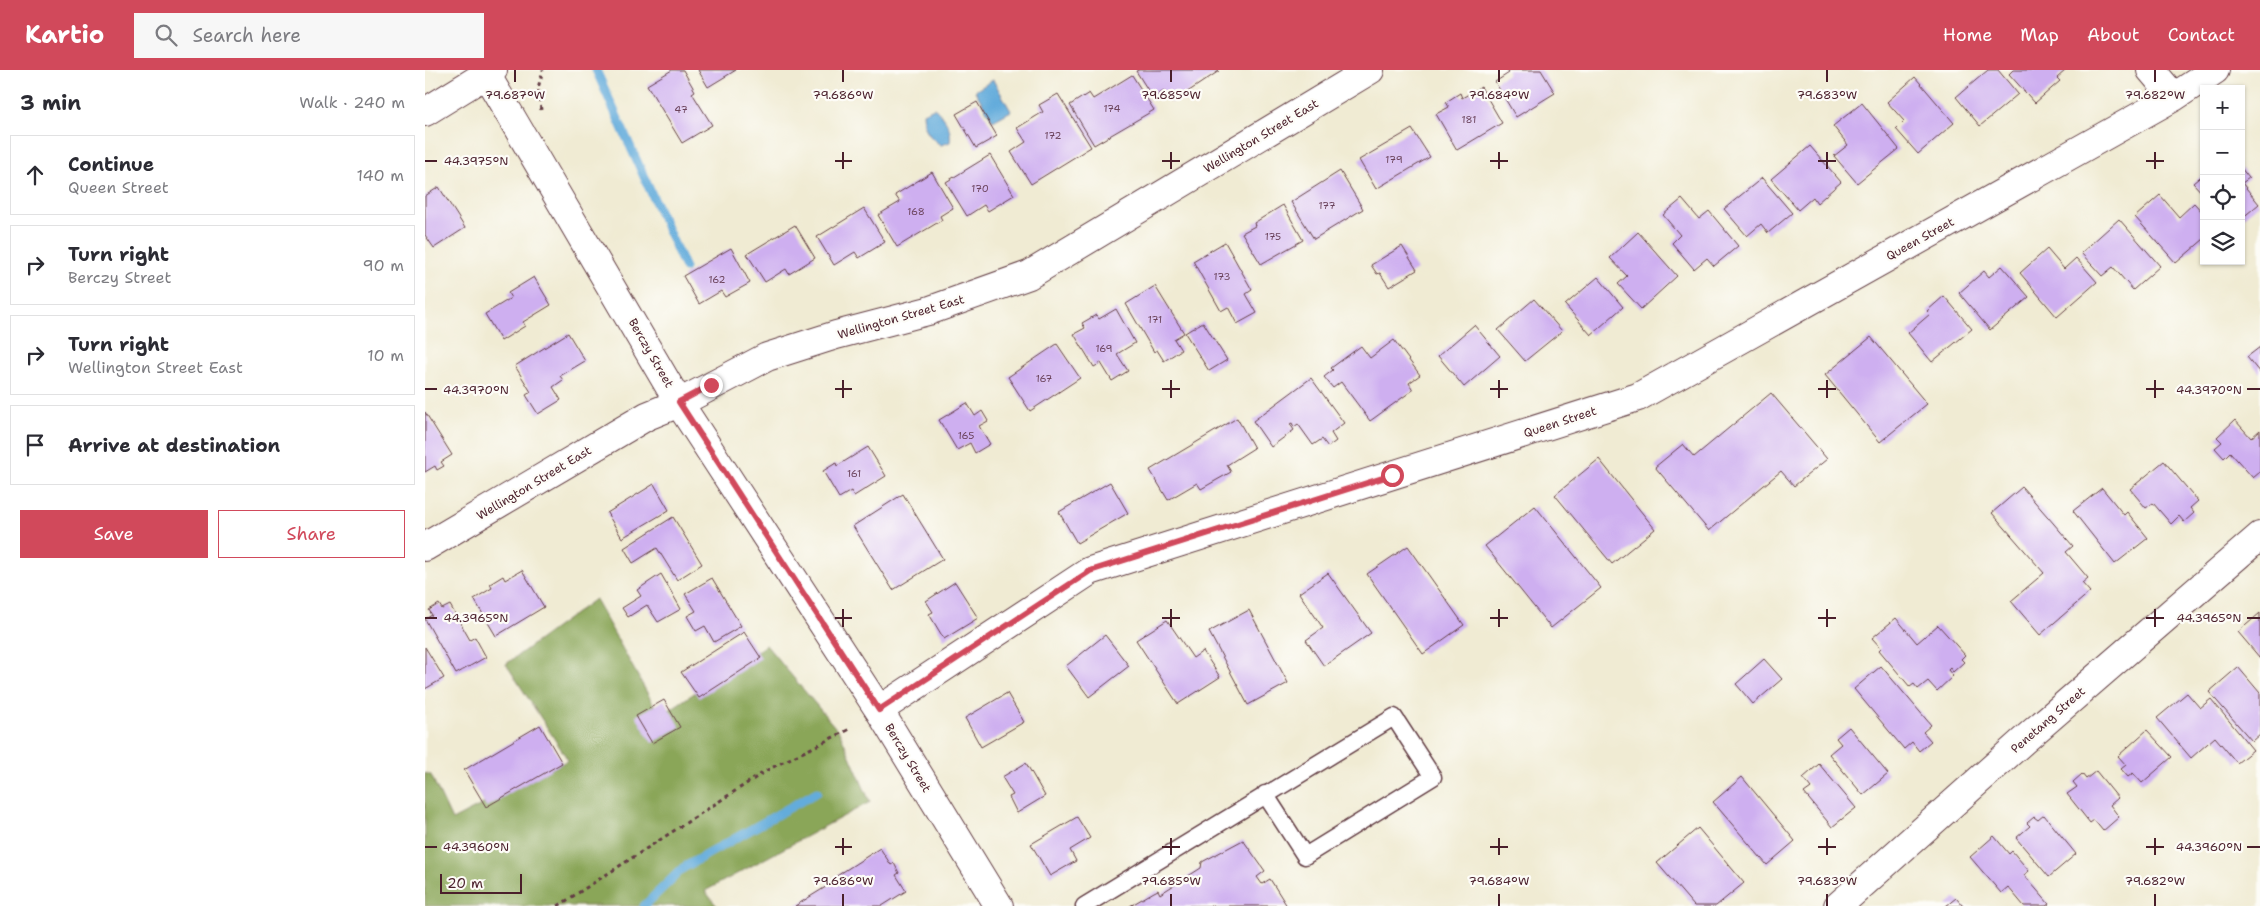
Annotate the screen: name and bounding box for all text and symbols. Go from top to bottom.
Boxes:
search box [134,13,484,58]
text: Kartio [25,19,104,51]
icon: search [152,21,180,49]
text: Search here [192,23,301,48]
text: Home [1943,23,1992,47]
text: Map [2020,23,2059,47]
text: About [2087,23,2140,47]
text: Contact [2168,23,2235,47]
map controls [2200,85,2245,265]
button: + [2200,85,2245,130]
text: 79.687°W [485,87,545,103]
text: 79.686°W [813,87,874,103]
text: 79.685°W [1141,87,1201,103]
text: 79.684°W [1469,87,1529,103]
text: 79.683°W [1797,87,1857,103]
text: 79.682°W [2125,87,2185,103]
text: 3 min [20,89,81,117]
text: Walk · 240 m [299,92,405,113]
street label: Wellington Street East [1201,95,1321,177]
house number: 174 [1103,102,1121,115]
house number: 47 [674,103,688,116]
house number: 181 [1462,113,1476,126]
house number: 172 [1045,129,1061,142]
button: − [2200,130,2245,175]
text: Continue [68,152,154,177]
text: 44.3975°N [444,153,508,169]
house number: 179 [1385,153,1403,166]
icon: ahead [21,161,49,189]
text: 140 m [357,165,404,186]
button: locate [2200,175,2245,220]
text: Queen Street [68,177,169,198]
house number: 170 [971,182,989,195]
house number: 177 [1318,199,1336,212]
house number: 168 [907,205,925,218]
street label: Queen Street [1883,214,1957,264]
button: layers [2200,220,2245,265]
house number: 175 [1265,230,1281,243]
text: Turn right [68,242,169,267]
icon: right [21,251,49,279]
text: 90 m [363,255,404,276]
text: Berczy Street [68,267,171,288]
house number: 173 [1214,270,1230,283]
house number: 162 [708,273,726,286]
street label: Wellington Street East [836,291,966,343]
house number: 171 [1148,313,1162,326]
street label: Berczy Street [625,315,677,391]
text: Turn right [68,332,169,357]
icon: right [21,341,49,369]
house number: 169 [1095,342,1113,355]
text: 10 m [367,345,404,366]
text: Wellington Street East [68,357,243,378]
house number: 167 [1036,372,1052,385]
route end [700,374,723,397]
text: 44.3970°N [443,382,509,398]
text: 44.3970°N [2176,382,2242,398]
street label: Queen Street [1522,403,1598,441]
house number: 165 [958,429,974,442]
icon: arrive [21,431,49,459]
text: Arrive at destination [68,433,280,458]
street label: Wellington Street East [474,442,594,524]
route start [1381,464,1404,487]
house number: 161 [847,467,861,480]
button: Save [20,510,208,558]
button: Share [218,510,405,558]
text: 44.3965°N [443,610,509,626]
text: 44.3965°N [2176,610,2242,626]
street label: Penetang Street [2007,683,2089,757]
street label: Berczy Street [881,721,935,795]
text: 44.3960°N [443,839,509,855]
text: 44.3960°N [2176,839,2242,855]
scale bar [440,871,523,894]
text: 79.686°W [813,873,874,889]
text: 79.685°W [1141,873,1201,889]
text: 79.684°W [1469,873,1529,889]
text: 79.683°W [1797,873,1857,889]
text: 79.682°W [2125,873,2185,889]
text: 20 m [447,874,483,892]

